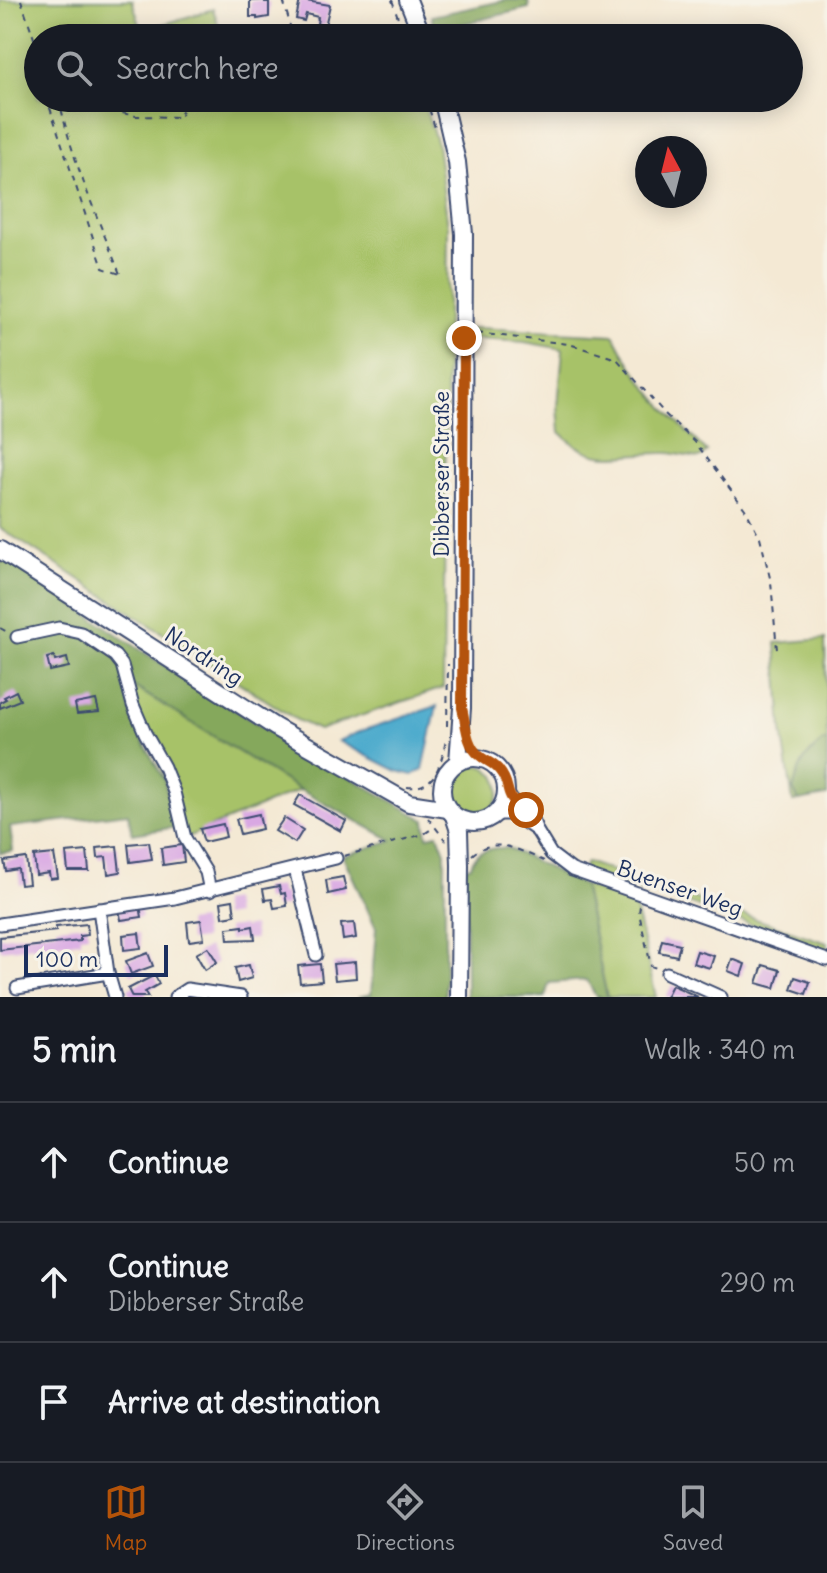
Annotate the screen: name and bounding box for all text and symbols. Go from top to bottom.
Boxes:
search box [24,24,803,112]
icon: search [52,46,96,90]
text: Search here [116,49,279,87]
north arrow [635,136,707,208]
route end [446,320,482,356]
street label: Dibberser Straße [427,391,455,557]
street label: Nordring [159,620,249,692]
route start [508,792,544,828]
street label: Buenser Weg [613,853,747,923]
scale bar [24,941,168,977]
text: 100 m [36,945,98,973]
text: 5 min [32,1028,117,1071]
text: Walk · 340 m [644,1033,795,1066]
icon: ahead [32,1140,76,1184]
text: Continue [108,1143,229,1181]
text: 50 m [734,1146,795,1179]
text: Continue [108,1247,229,1285]
icon: ahead [32,1260,76,1304]
text: 290 m [720,1266,795,1299]
text: Dibberser Straße [108,1285,304,1318]
icon: arrive [32,1380,76,1424]
text: Arrive at destination [108,1383,380,1421]
tab: Map [104,1480,148,1556]
tab: Directions [356,1480,455,1556]
tab: Saved [663,1480,723,1556]

